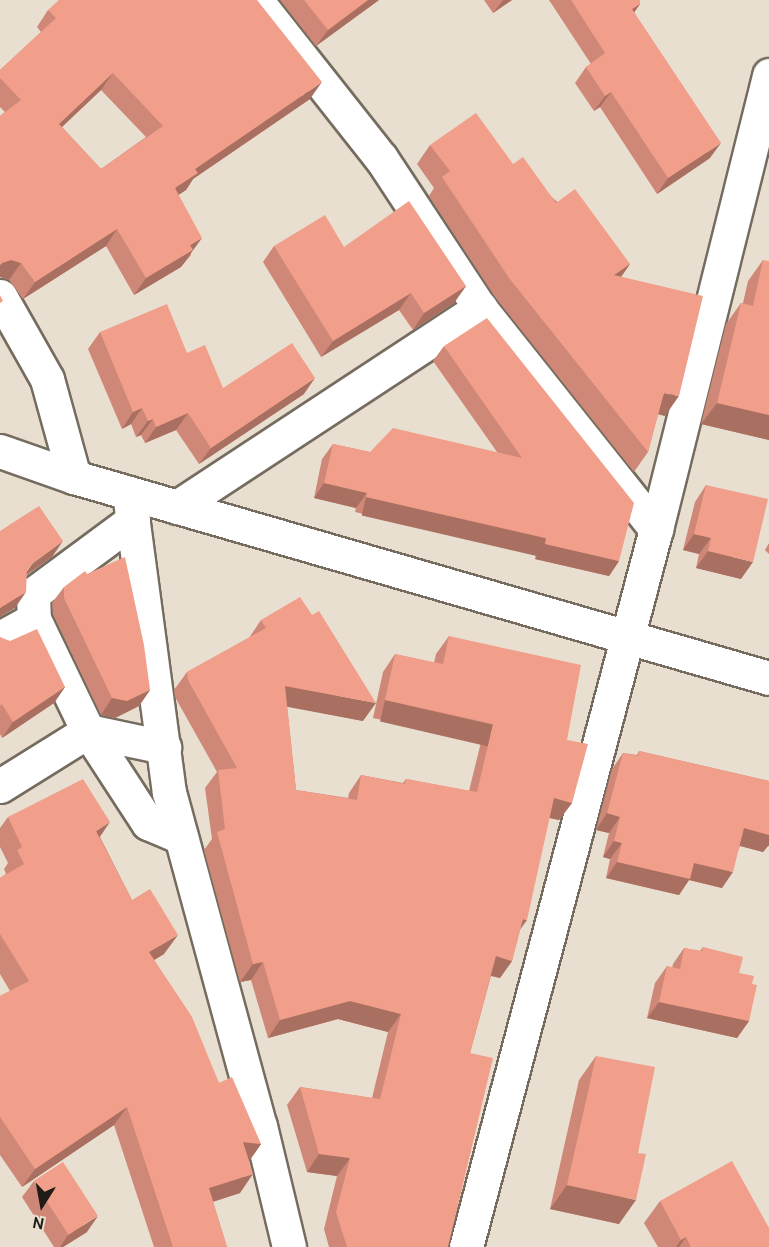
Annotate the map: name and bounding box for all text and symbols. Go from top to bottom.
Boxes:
north arrow [12,1175,72,1235]
text: N [31,1213,46,1234]

